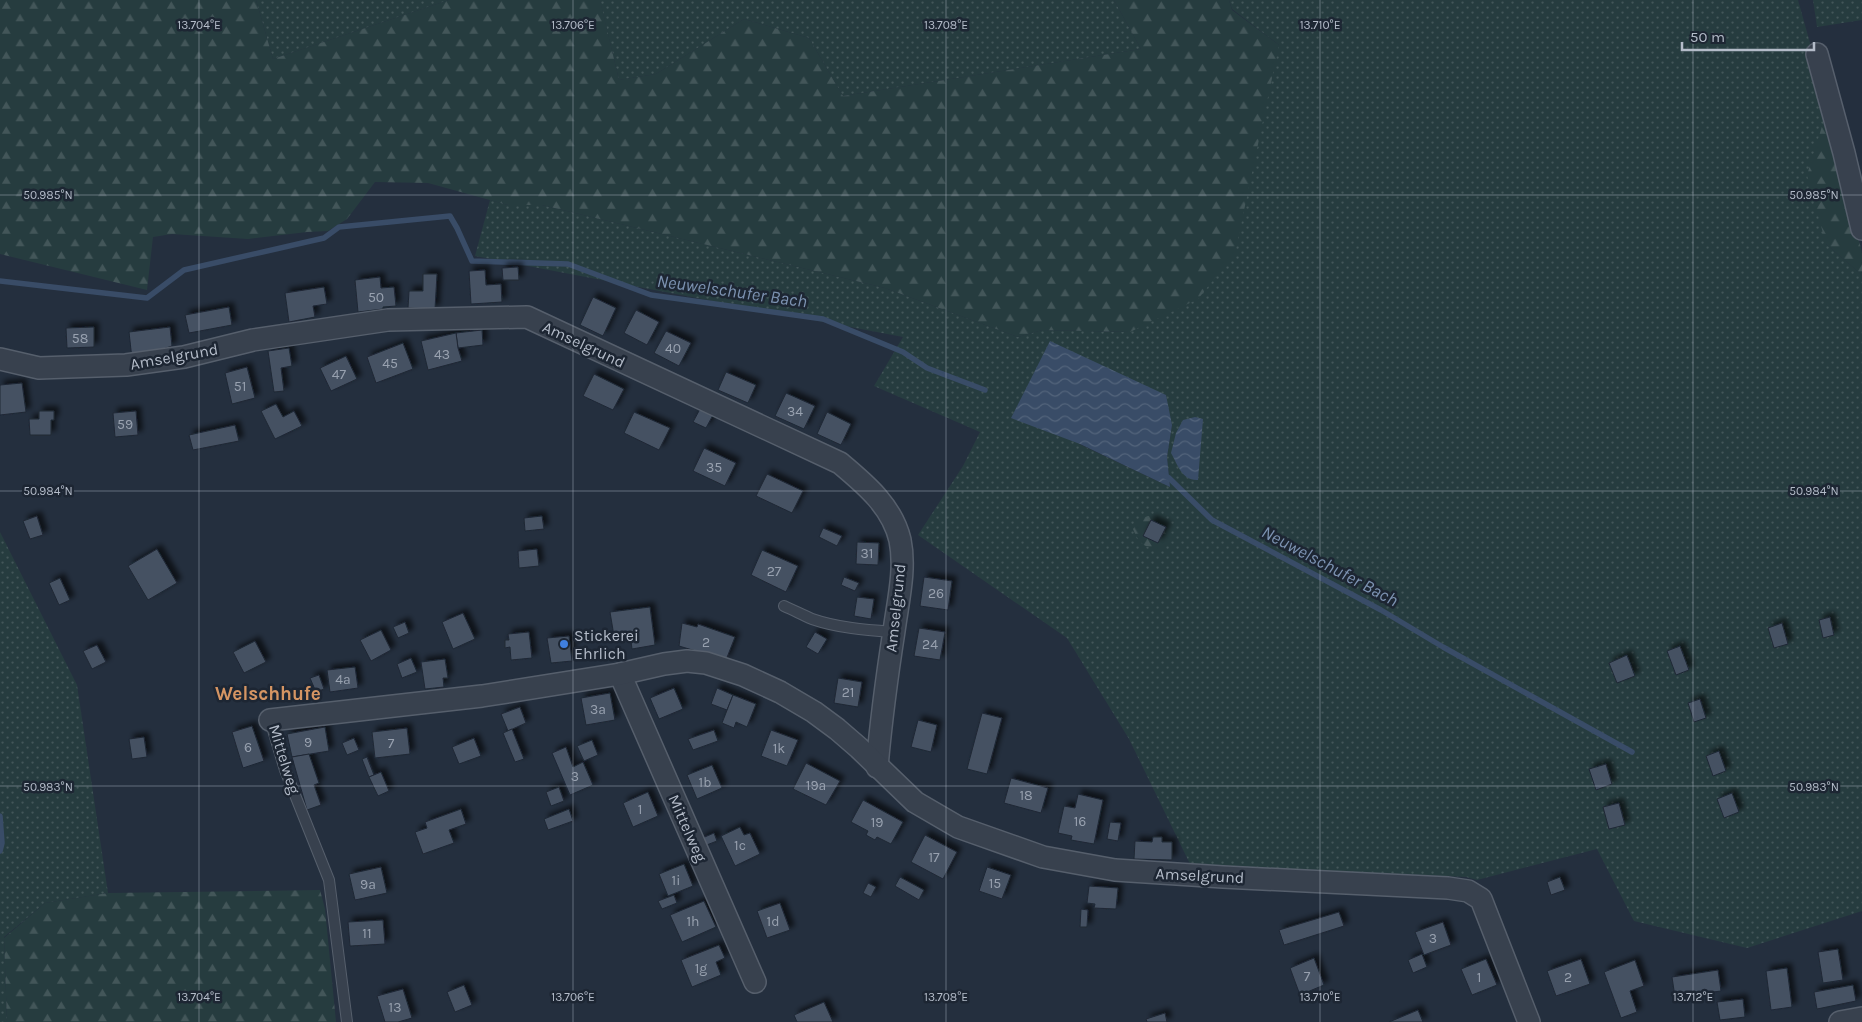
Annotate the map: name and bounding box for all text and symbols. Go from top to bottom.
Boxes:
text: 13.704°E [177,18,221,32]
text: 13.706°E [551,18,595,32]
text: 13.708°E [924,18,968,32]
text: 13.710°E [1300,18,1340,32]
scale bar [1682,20,1814,52]
text: 50 m [1690,28,1725,46]
text: 50.985°N [23,188,73,202]
text: 50.985°N [1789,188,1839,202]
water label: Neuwelschufer Bach [655,270,809,312]
house number: 50 [368,289,384,306]
street label: Amselgrund [539,317,628,372]
house number: 58 [72,330,88,347]
street label: Amselgrund [129,339,220,374]
house number: 40 [665,340,681,357]
house number: 43 [434,346,450,363]
house number: 45 [382,355,398,372]
house number: 47 [332,366,347,383]
house number: 51 [234,378,246,395]
house number: 34 [787,403,803,420]
house number: 59 [117,416,133,433]
house number: 35 [706,459,722,476]
text: 50.984°N [23,484,73,498]
text: 50.984°N [1789,484,1839,498]
water label: Neuwelschufer Bach [1258,521,1402,611]
house number: 31 [861,545,873,562]
house number: 27 [767,563,782,580]
street label: Amselgrund [881,563,910,653]
house number: 26 [928,585,944,602]
place label: Stickerei Ehrlich [574,626,639,663]
house number: 2 [702,634,710,651]
house number: 24 [922,636,938,653]
marker: Stickerei Ehrlich [558,638,570,650]
house number: 4a [335,671,351,688]
district label: Welschhufe [215,683,321,705]
house number: 21 [842,684,854,701]
house number: 3a [590,701,606,718]
street label: Mittelweg [265,722,304,796]
house number: 9 [304,734,312,751]
house number: 7 [388,735,395,752]
house number: 6 [244,739,252,756]
house number: 1k [773,740,785,757]
house number: 3 [571,768,579,785]
house number: 1b [699,774,711,791]
house number: 19a [806,777,826,794]
text: 50.983°N [23,780,73,794]
text: 50.983°N [1789,780,1839,794]
house number: 18 [1019,787,1033,804]
street label: Mittelweg [664,792,711,865]
house number: 1 [638,801,642,818]
house number: 16 [1074,813,1086,830]
house number: 19 [871,814,883,831]
house number: 1c [734,837,746,854]
house number: 17 [928,849,940,866]
street label: Amselgrund [1155,864,1245,887]
house number: 1i [672,872,680,889]
house number: 15 [989,875,1001,892]
house number: 9a [360,876,376,893]
house number: 1h [686,913,700,930]
house number: 1d [767,913,779,930]
house number: 11 [362,925,372,942]
house number: 3 [1429,930,1437,947]
house number: 1g [695,960,707,977]
house number: 7 [1304,968,1311,985]
house number: 1 [1477,969,1481,986]
house number: 2 [1564,969,1572,986]
text: 13.704°E [177,990,221,1004]
text: 13.706°E [551,990,595,1004]
text: 13.708°E [924,990,968,1004]
text: 13.710°E [1300,990,1340,1004]
text: 13.712°E [1673,990,1713,1004]
house number: 13 [389,999,401,1016]

